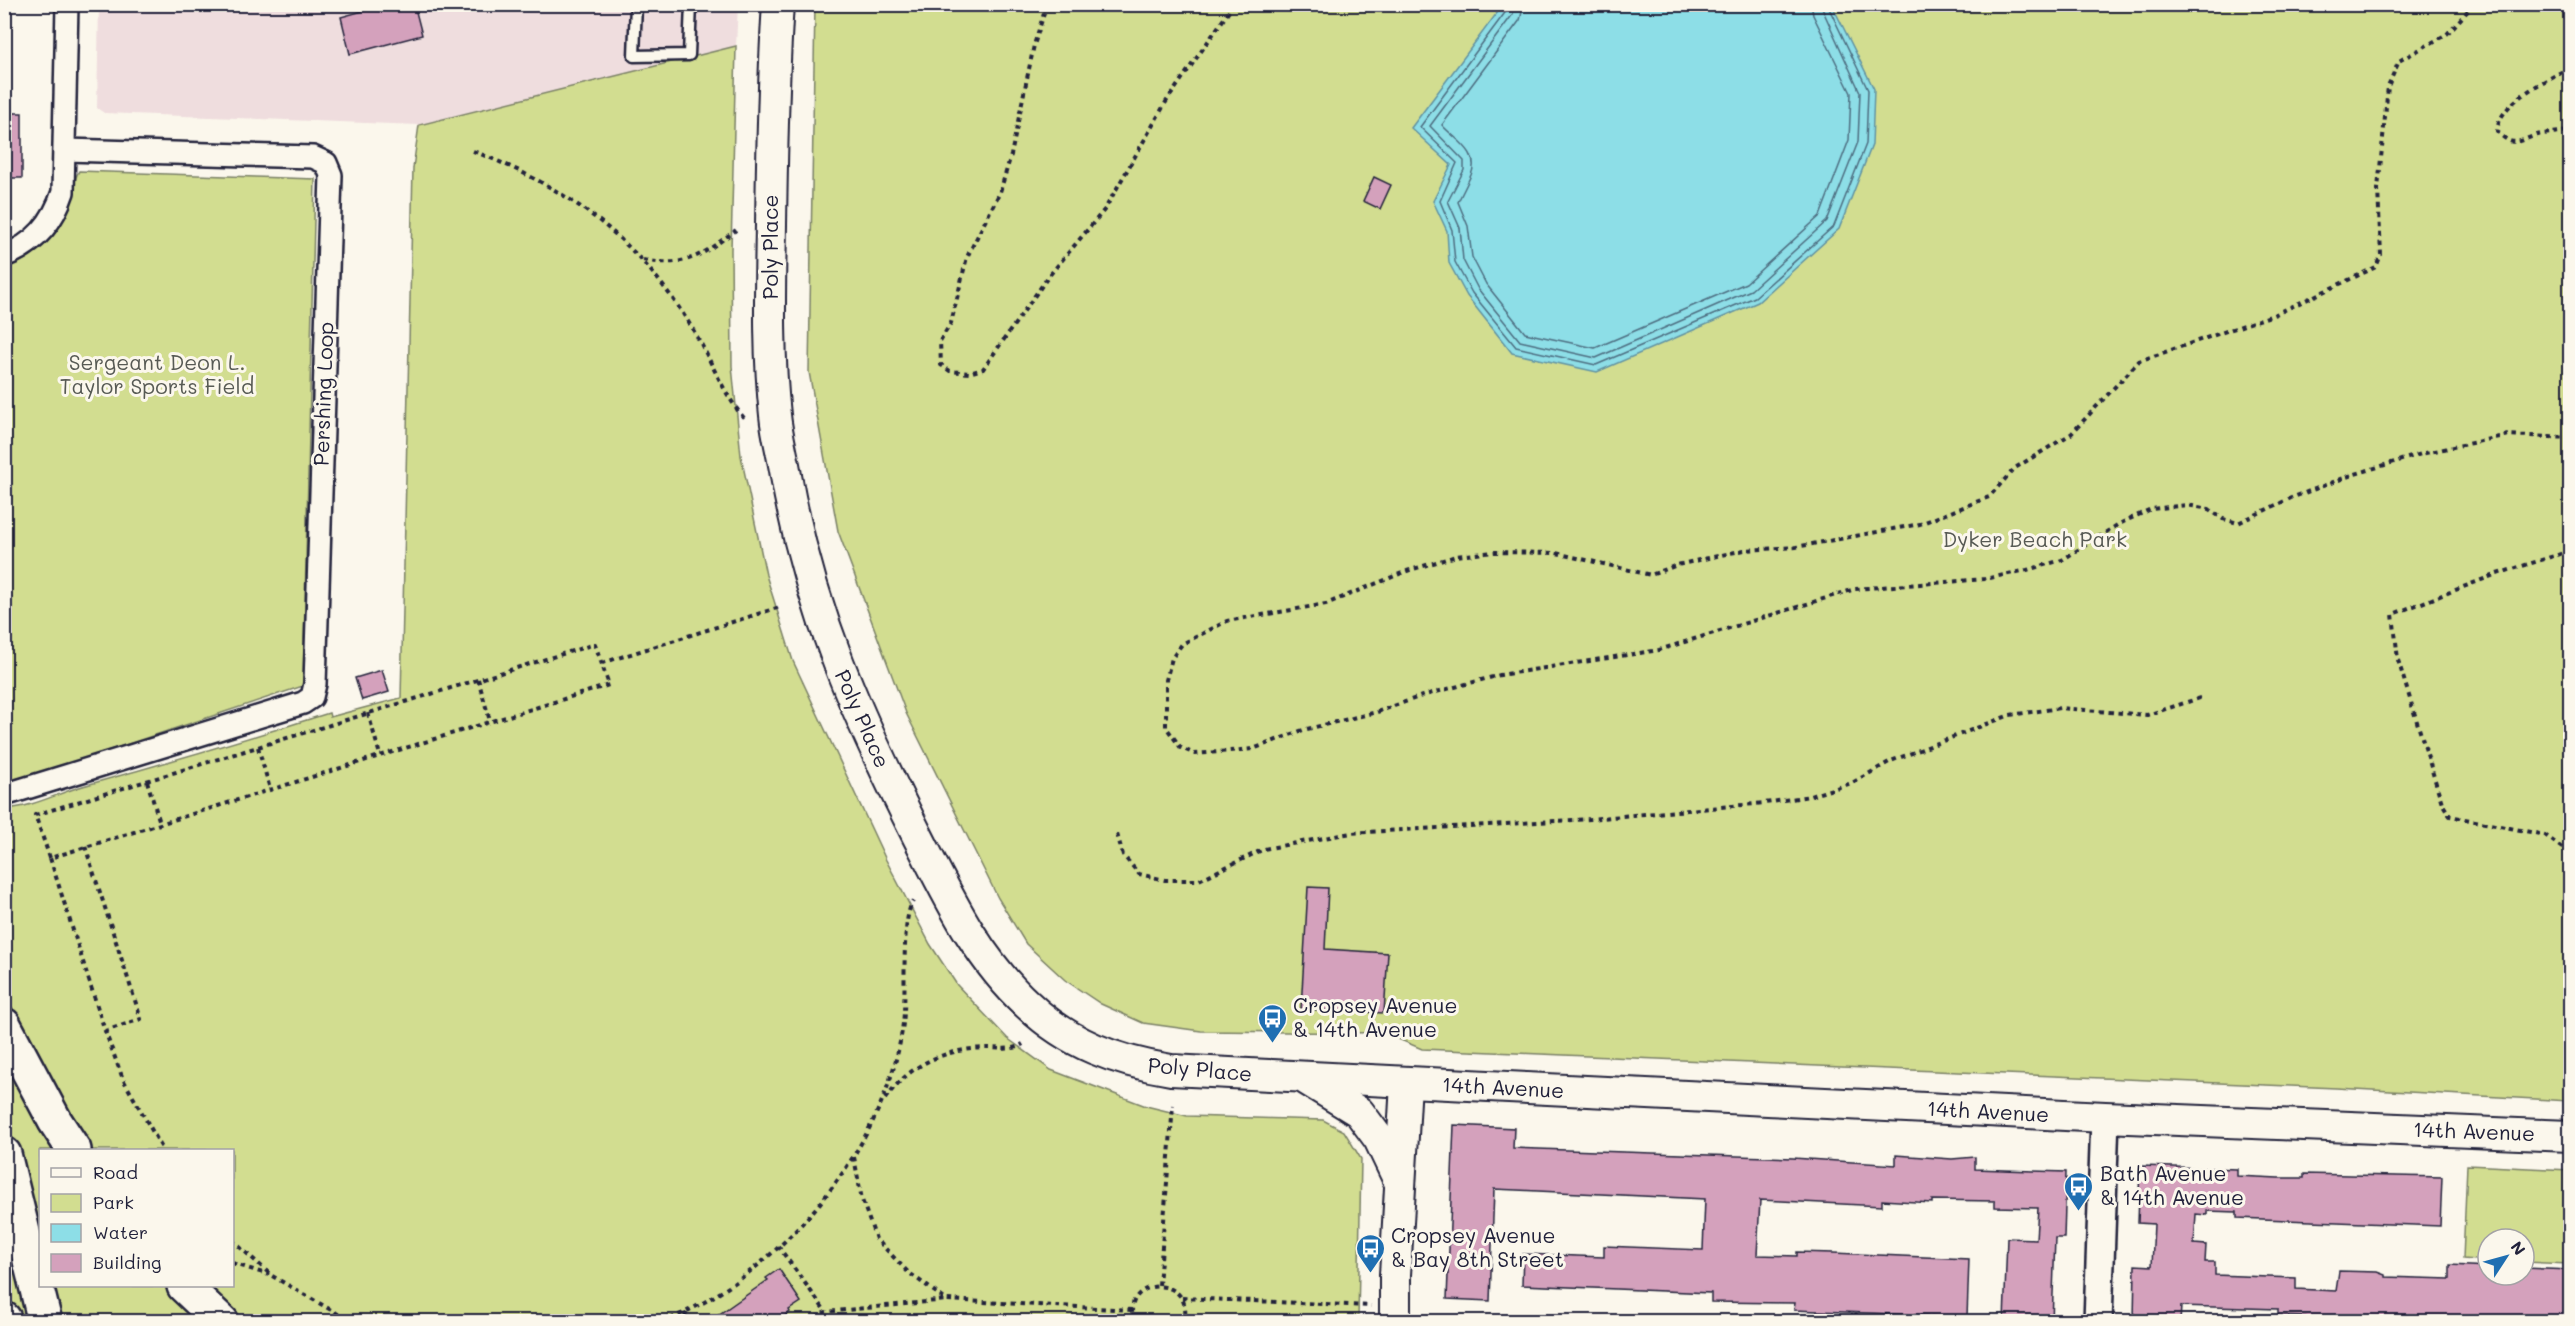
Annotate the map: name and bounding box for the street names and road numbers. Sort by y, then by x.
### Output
street label: Poly Place [756,195,783,299]
street label: Pershing Loop [306,321,339,467]
street label: Poly Place [830,665,897,772]
street label: Poly Place [1147,1050,1253,1087]
street label: 14th Avenue [1441,1070,1565,1103]
street label: 14th Avenue [1926,1094,2050,1127]
street label: 14th Avenue [2413,1115,2536,1146]

